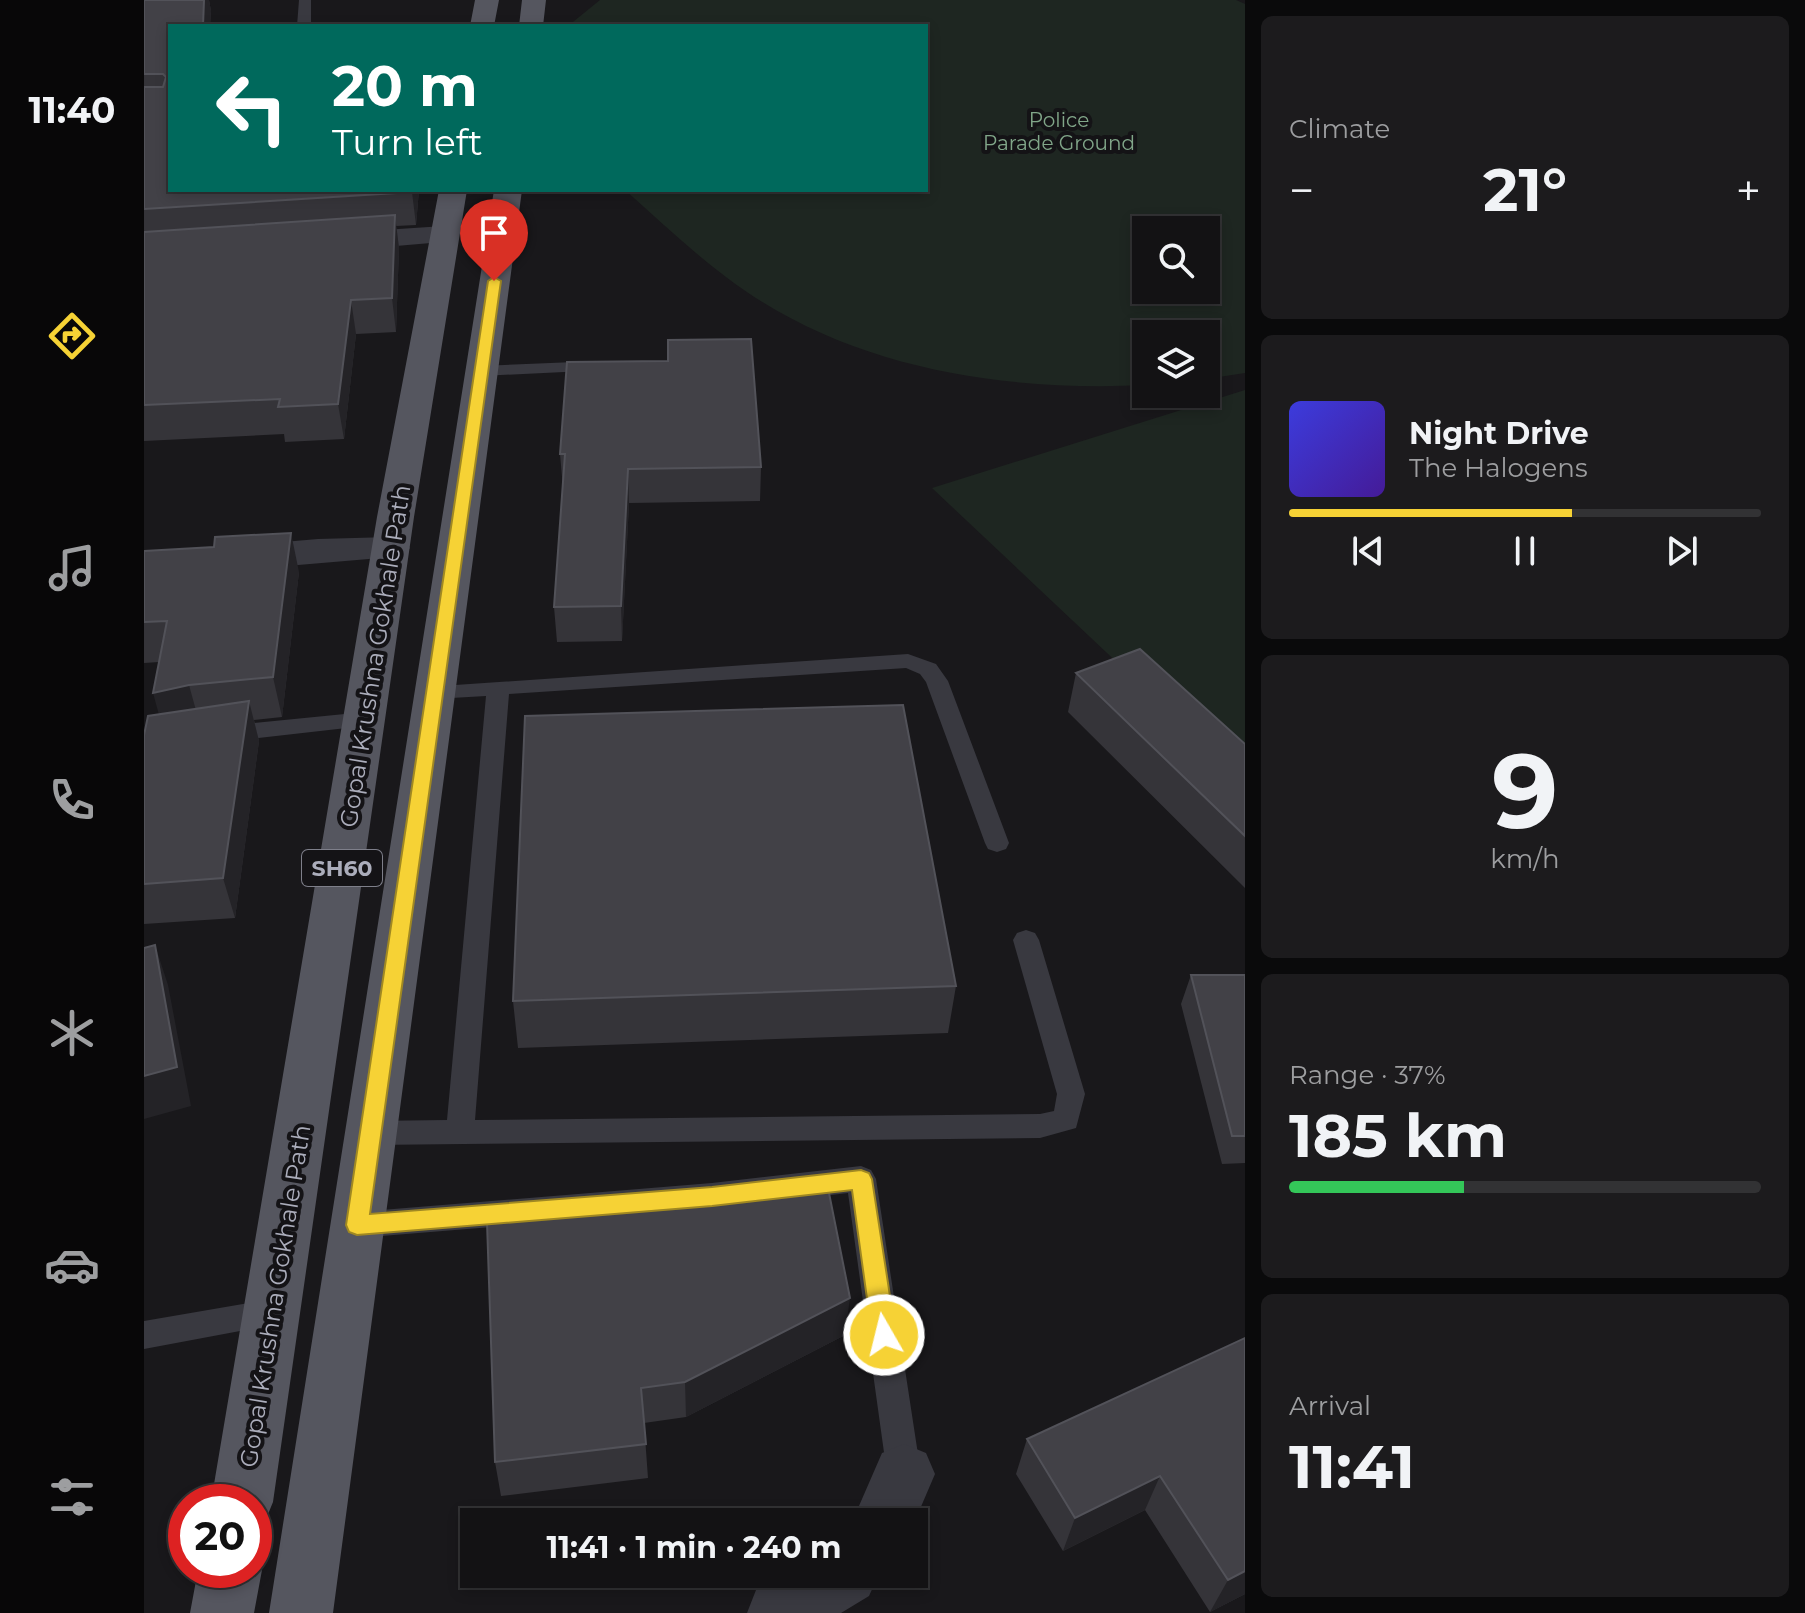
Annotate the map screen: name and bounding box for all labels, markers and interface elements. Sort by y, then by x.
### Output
text: 20 m [332,52,478,120]
icon: left [200,56,304,160]
text: 11:40 [29,88,115,132]
park label: Police Parade Ground [983,108,1135,155]
text: Climate [1289,113,1390,145]
text: Turn left [332,120,483,164]
text: 21° [1483,153,1567,226]
text: − [1289,163,1314,217]
text: + [1736,163,1761,217]
pin [460,199,528,281]
icon: arrive [472,211,516,255]
map controls [1132,216,1220,408]
button: search [1132,216,1220,304]
icon: directions [44,308,100,364]
button: layers [1132,320,1220,408]
text: Night Drive [1409,415,1589,452]
text: The Halogens [1409,452,1588,484]
street label: Gopal Krushna Gokhale Path [334,483,416,829]
icon: previous [1346,529,1390,573]
icon: pause [1503,529,1547,573]
icon: next [1660,529,1704,573]
icon: music [44,540,100,596]
text: 9 [1492,727,1558,854]
icon: phone [44,772,100,828]
text: km/h [1490,843,1560,875]
road number: SH60 [302,850,382,886]
icon: climate [44,1005,100,1061]
text: Range · 37% [1289,1059,1445,1091]
text: 185 km [1289,1099,1507,1172]
street label: Gopal Krushna Gokhale Path [234,1123,316,1469]
icon: car [44,1237,100,1293]
position arrow [842,1293,926,1377]
text: Arrival [1289,1390,1371,1422]
text: 11:41 [1289,1430,1415,1503]
icon: filters [44,1469,100,1525]
speed limit sign: 20 [168,1484,272,1588]
text: 11:41 · 1 min · 240 m [546,1529,842,1566]

